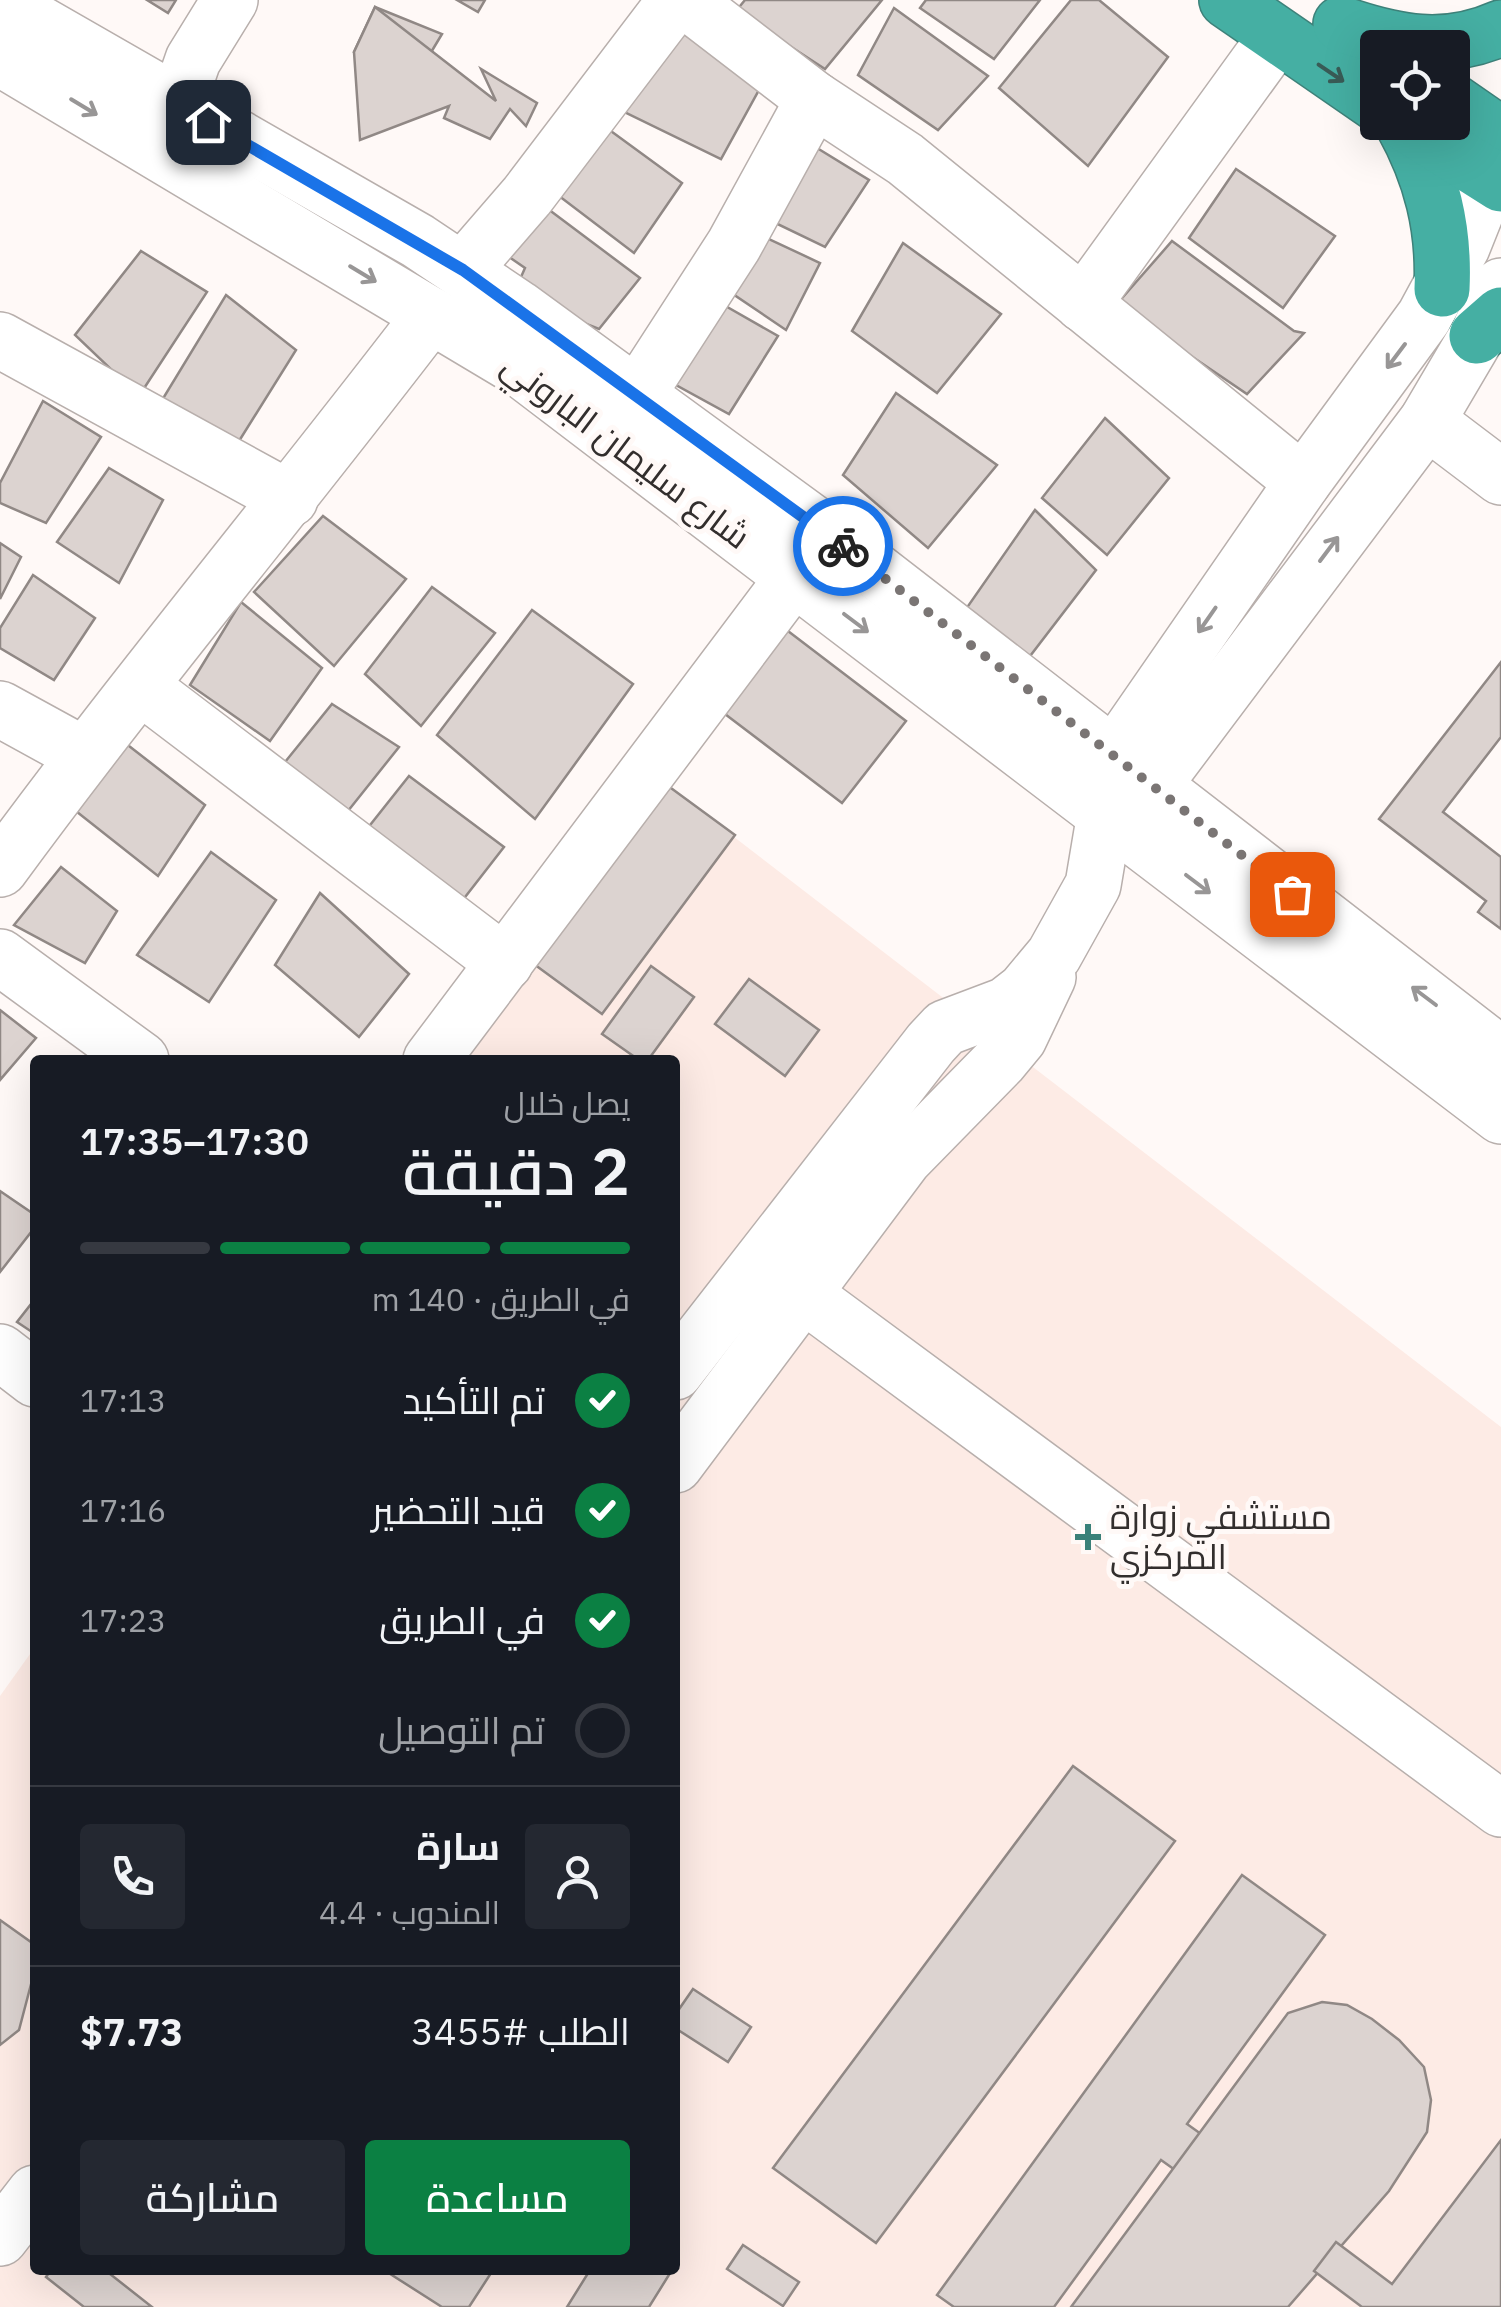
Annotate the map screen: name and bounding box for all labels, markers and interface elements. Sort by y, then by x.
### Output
map controls [1360,30,1470,140]
button: locate [1360,30,1470,140]
one-way arrow [1316,62,1344,83]
pin [166,80,251,165]
icon: home [181,95,236,150]
one-way arrow [69,97,98,117]
one-way arrow [348,264,377,284]
street label: شارع سليمان الباروني [490,342,760,563]
one-way arrow [1386,342,1407,369]
courier [793,496,893,596]
icon: bike [816,519,871,574]
one-way arrow [1319,536,1340,563]
one-way arrow [1197,606,1218,634]
one-way arrow [842,613,869,634]
pin [1250,852,1335,937]
icon: bag [1265,867,1320,922]
one-way arrow [1184,874,1211,895]
one-way arrow [1411,985,1437,1007]
text: يصل خلال [504,1082,630,1124]
text: 17:30–17:35 [80,1116,309,1165]
text: 2 دقيقة [403,1128,630,1213]
text: في الطريق · 140 m [372,1278,630,1320]
icon: check [575,1373,630,1428]
text: تم التأكيد [403,1375,545,1424]
text: 17:13 [80,1379,166,1421]
icon: check [575,1483,630,1538]
text: قيد التحضير [372,1485,545,1534]
text: 17:16 [80,1489,166,1531]
place label: مستشفي زوارة المركزي [1110,1493,1332,1584]
marker: مستشفي زوارة المركزي [1075,1524,1101,1550]
icon: check [575,1593,630,1648]
text: في الطريق [379,1595,545,1644]
text: 17:23 [80,1599,166,1641]
text: تم التوصيل [378,1705,545,1754]
text: سارة [417,1821,500,1870]
button: phone [80,1824,185,1929]
button: person [525,1824,630,1929]
text: المندوب · 4.4 [319,1891,500,1933]
text: الطلب #3455 [411,2006,630,2055]
text: $7.73 [80,2007,183,2056]
button: مشاركة [80,2140,345,2255]
button: مساعدة [365,2140,630,2255]

